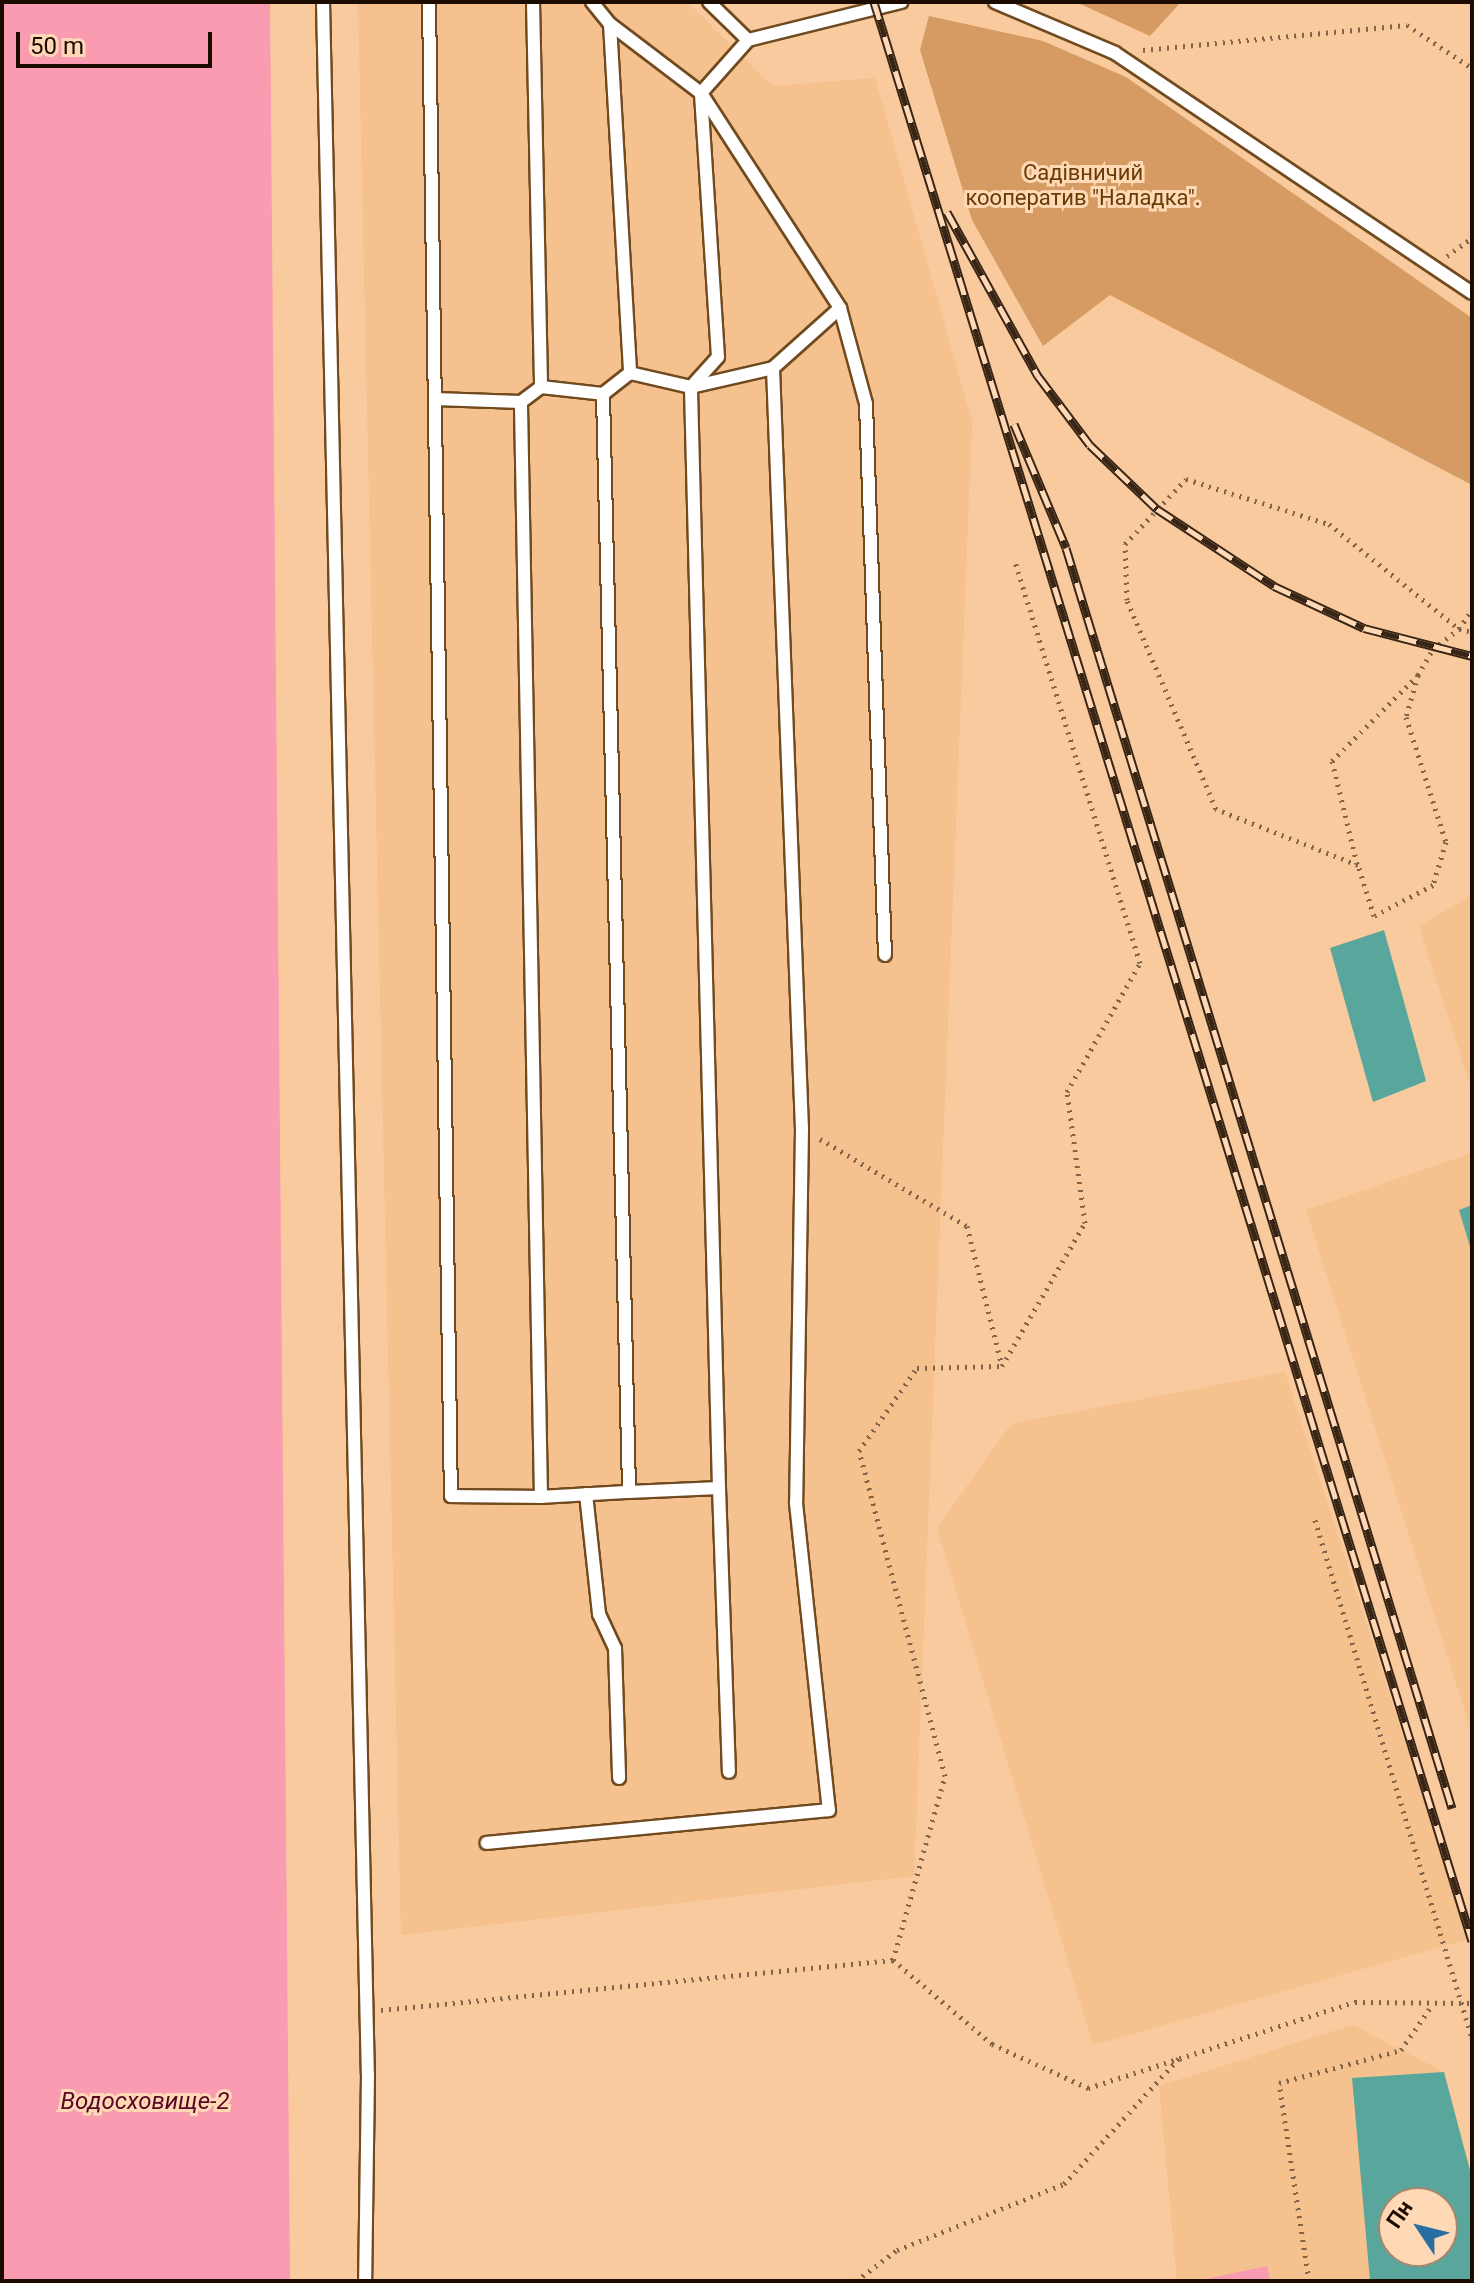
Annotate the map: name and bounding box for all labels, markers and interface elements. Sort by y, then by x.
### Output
scale bar [20,16,216,66]
text: 50 m [30,32,84,60]
park label: Садівничий кооператив "Наладка". [965,159,1201,210]
water label: Водосховище-2 [60,2088,230,2116]
north arrow [1378,2187,1458,2267]
text: Пн [1381,2195,1418,2233]

